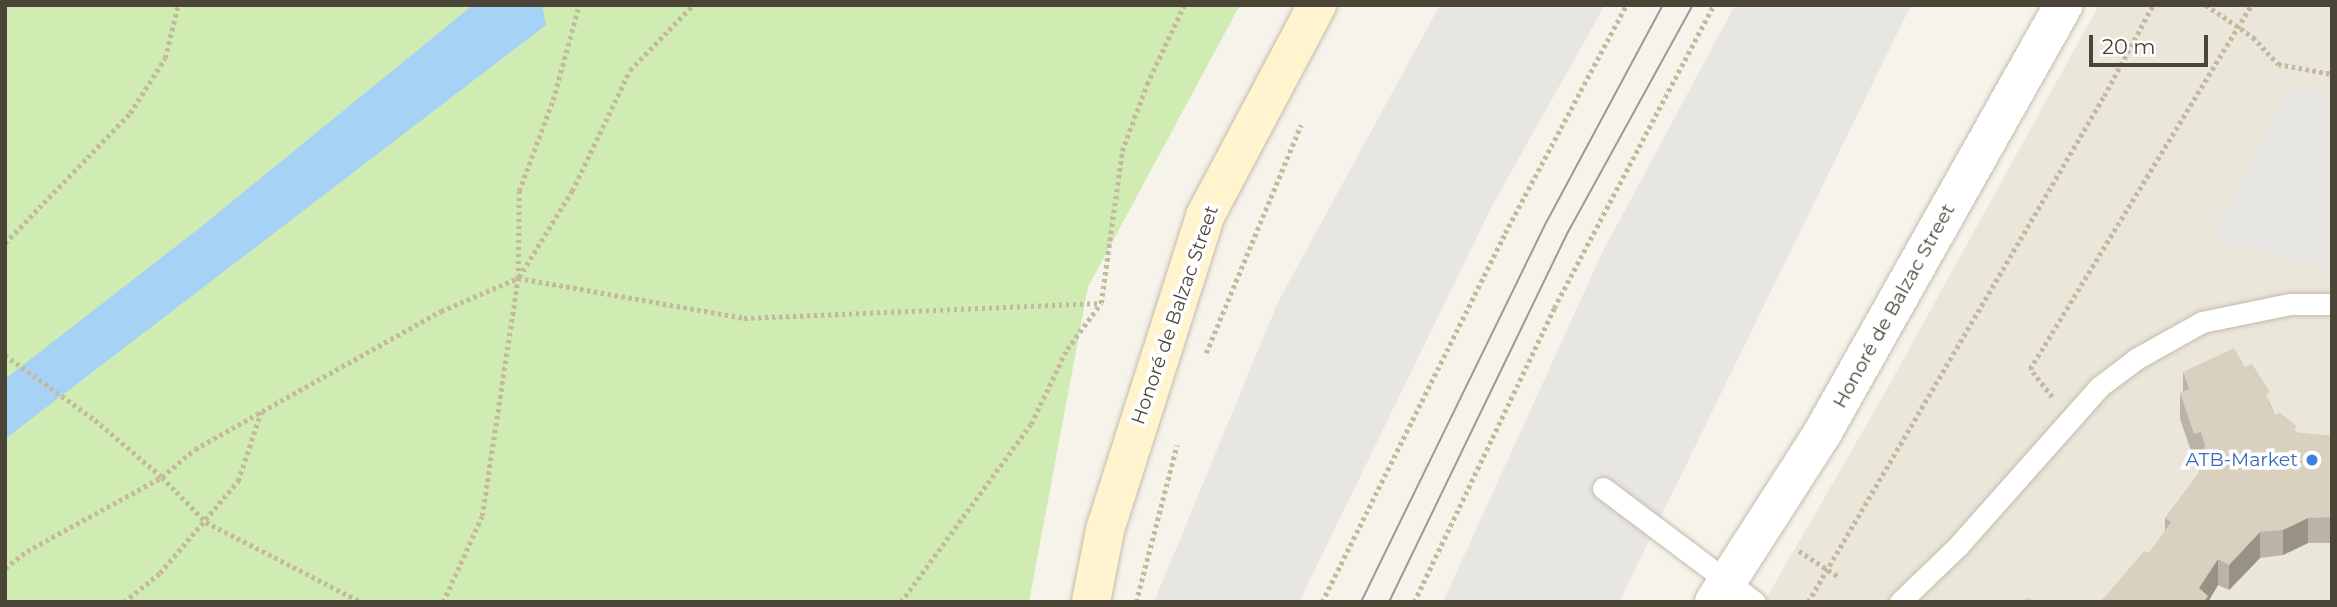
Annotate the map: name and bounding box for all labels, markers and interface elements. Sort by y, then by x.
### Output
scale bar [2092,21,2211,65]
text: 20 m [2102,34,2156,59]
street label: Honoré de Balzac Street [1828,200,1960,412]
street label: Honoré de Balzac Street [1127,203,1223,427]
place label: ATB-Market [2186,449,2298,471]
marker: ATB-Market [2304,452,2320,468]

